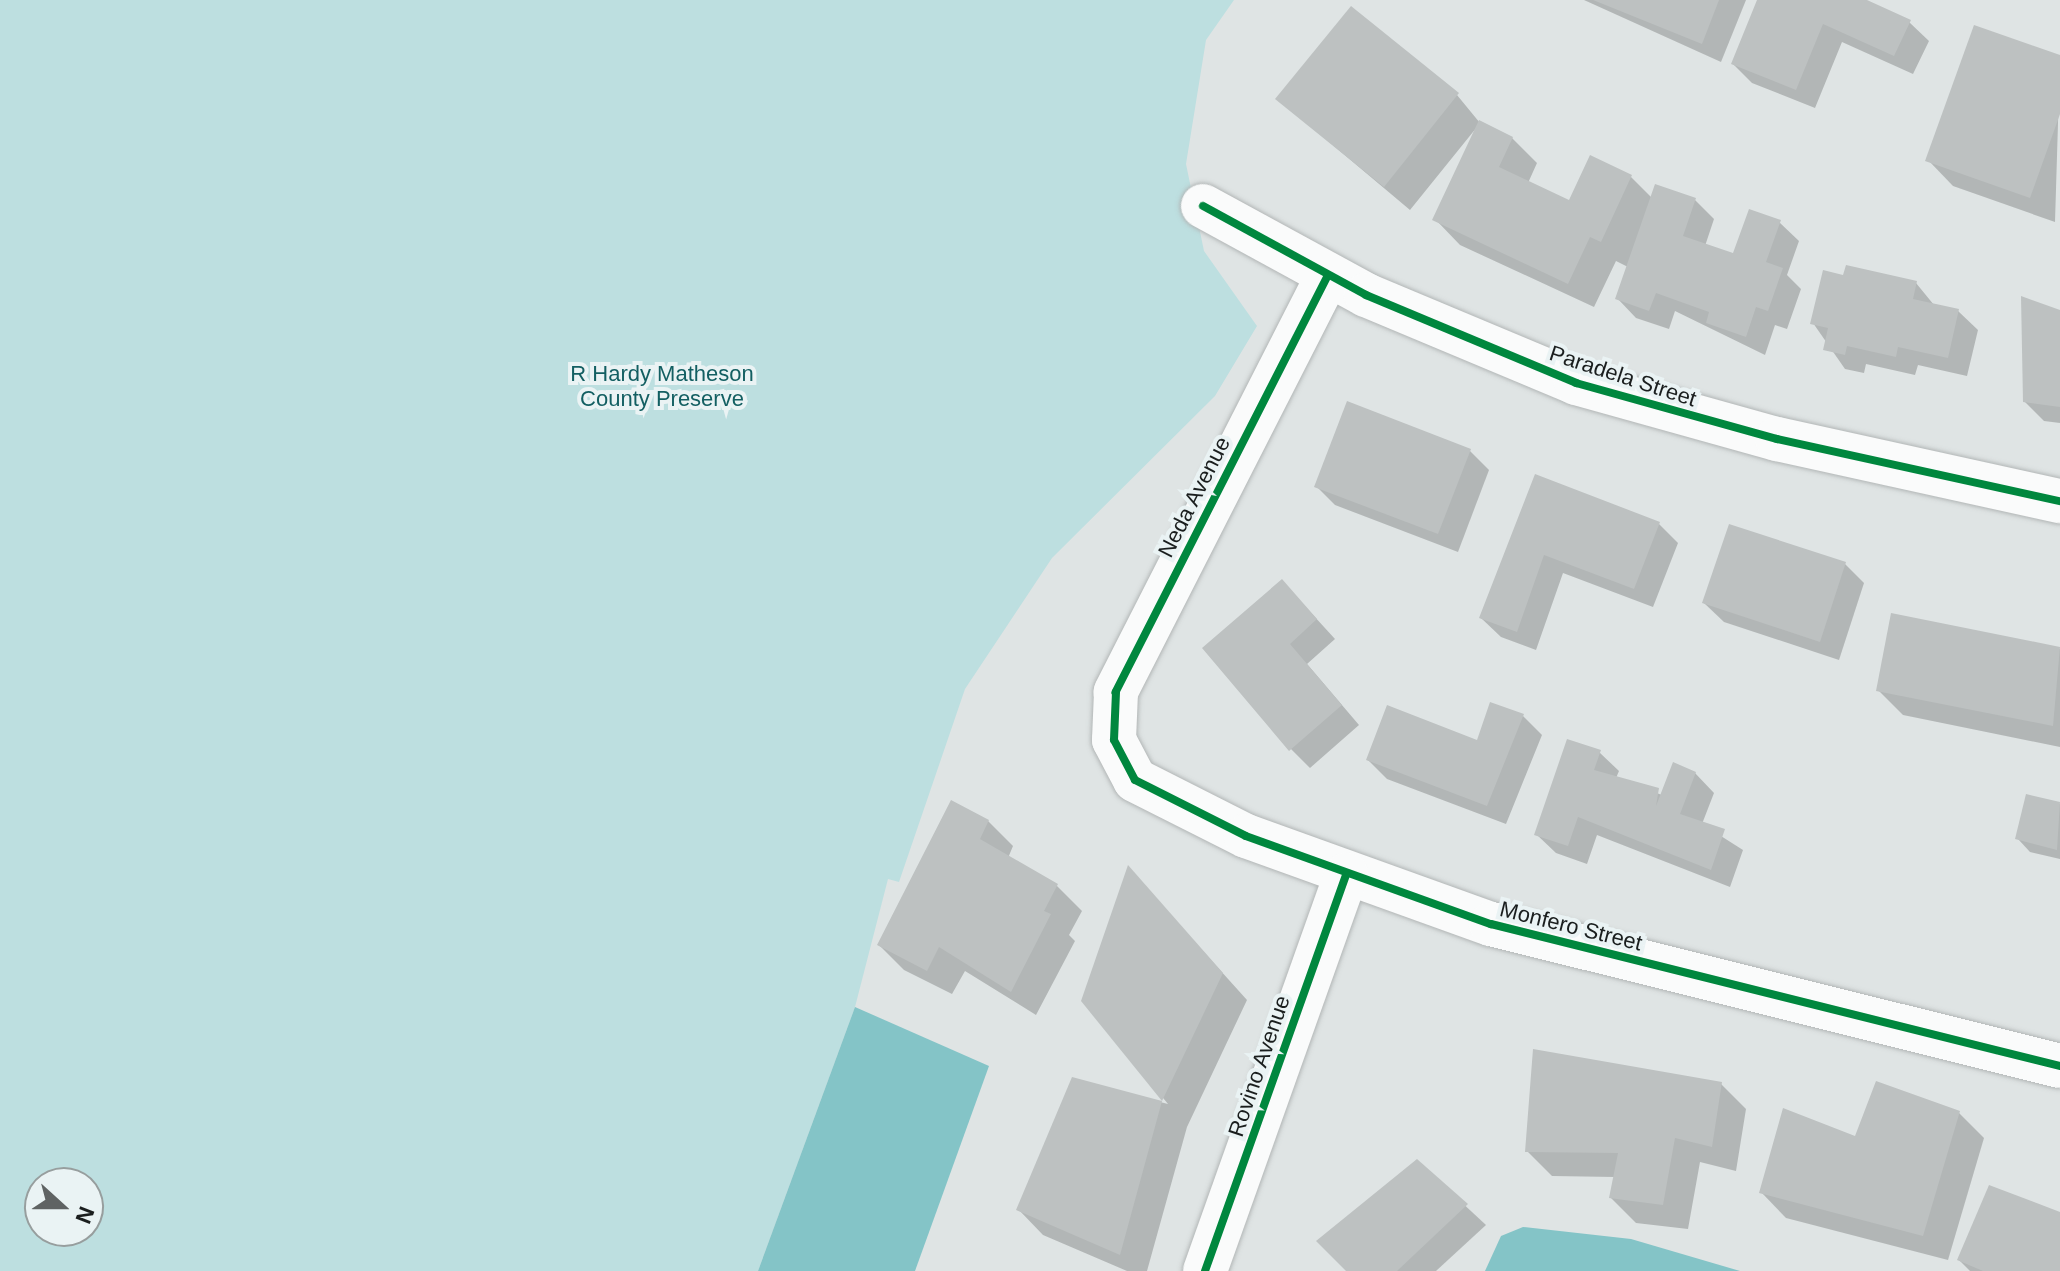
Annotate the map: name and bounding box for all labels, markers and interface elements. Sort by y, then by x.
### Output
street label: Paradela Street [1546,340,1700,412]
park label: R Hardy Matheson County Preserve [570,360,754,412]
street label: Neda Avenue [1152,432,1236,562]
street label: Monfero Street [1497,896,1645,956]
street label: Rovino Avenue [1222,991,1296,1141]
north arrow [24,1167,104,1247]
text: N [70,1203,100,1227]

